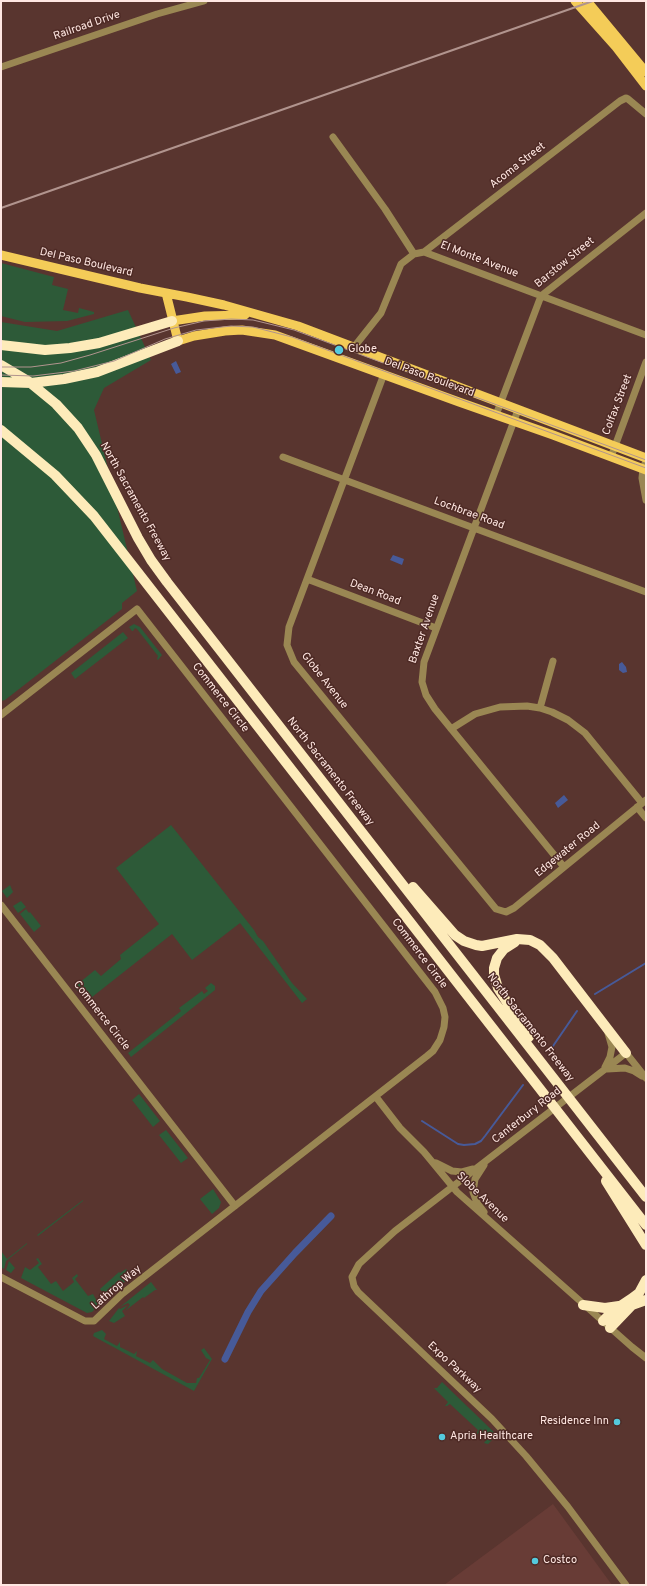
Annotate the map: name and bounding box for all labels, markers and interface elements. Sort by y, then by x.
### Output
street label: Railroad Drive [52,8,122,44]
street label: Acoma Street [488,140,548,192]
street label: Barstow Street [532,235,598,291]
street label: El Monte Avenue [438,239,520,281]
street label: Del Paso Boulevard [38,246,134,280]
place label: Globe [348,343,377,357]
marker: Globe [333,344,345,356]
street label: Del Paso Boulevard [382,356,476,400]
street label: Colfax Street [600,373,636,437]
street label: North Sacramento Freeway [97,440,173,564]
street label: Lochbrae Road [432,495,506,533]
street label: Dean Road [348,577,402,609]
street label: Baxter Avenue [407,593,443,665]
street label: Globe Avenue [298,650,350,712]
street label: Commerce Circle [189,661,251,735]
street label: North Sacramento Freeway [284,715,376,829]
street label: Edgewater Road [533,820,603,880]
street label: Commerce Circle [388,916,450,992]
street label: North Sacramento Freeway [484,971,576,1085]
street label: Commerce Circle [70,979,132,1053]
street label: Canterbury Road [490,1085,564,1147]
street label: Slobe Avenue [453,1170,511,1226]
street label: Lathrop Way [89,1263,145,1313]
street label: Expo Parkway [424,1340,484,1396]
place label: Residence Inn [540,1415,609,1429]
marker: Residence Inn [612,1417,622,1427]
place label: Apria Healthcare [450,1430,533,1444]
marker: Apria Healthcare [437,1432,447,1442]
place label: Costco [543,1554,577,1568]
marker: Costco [530,1556,540,1566]

